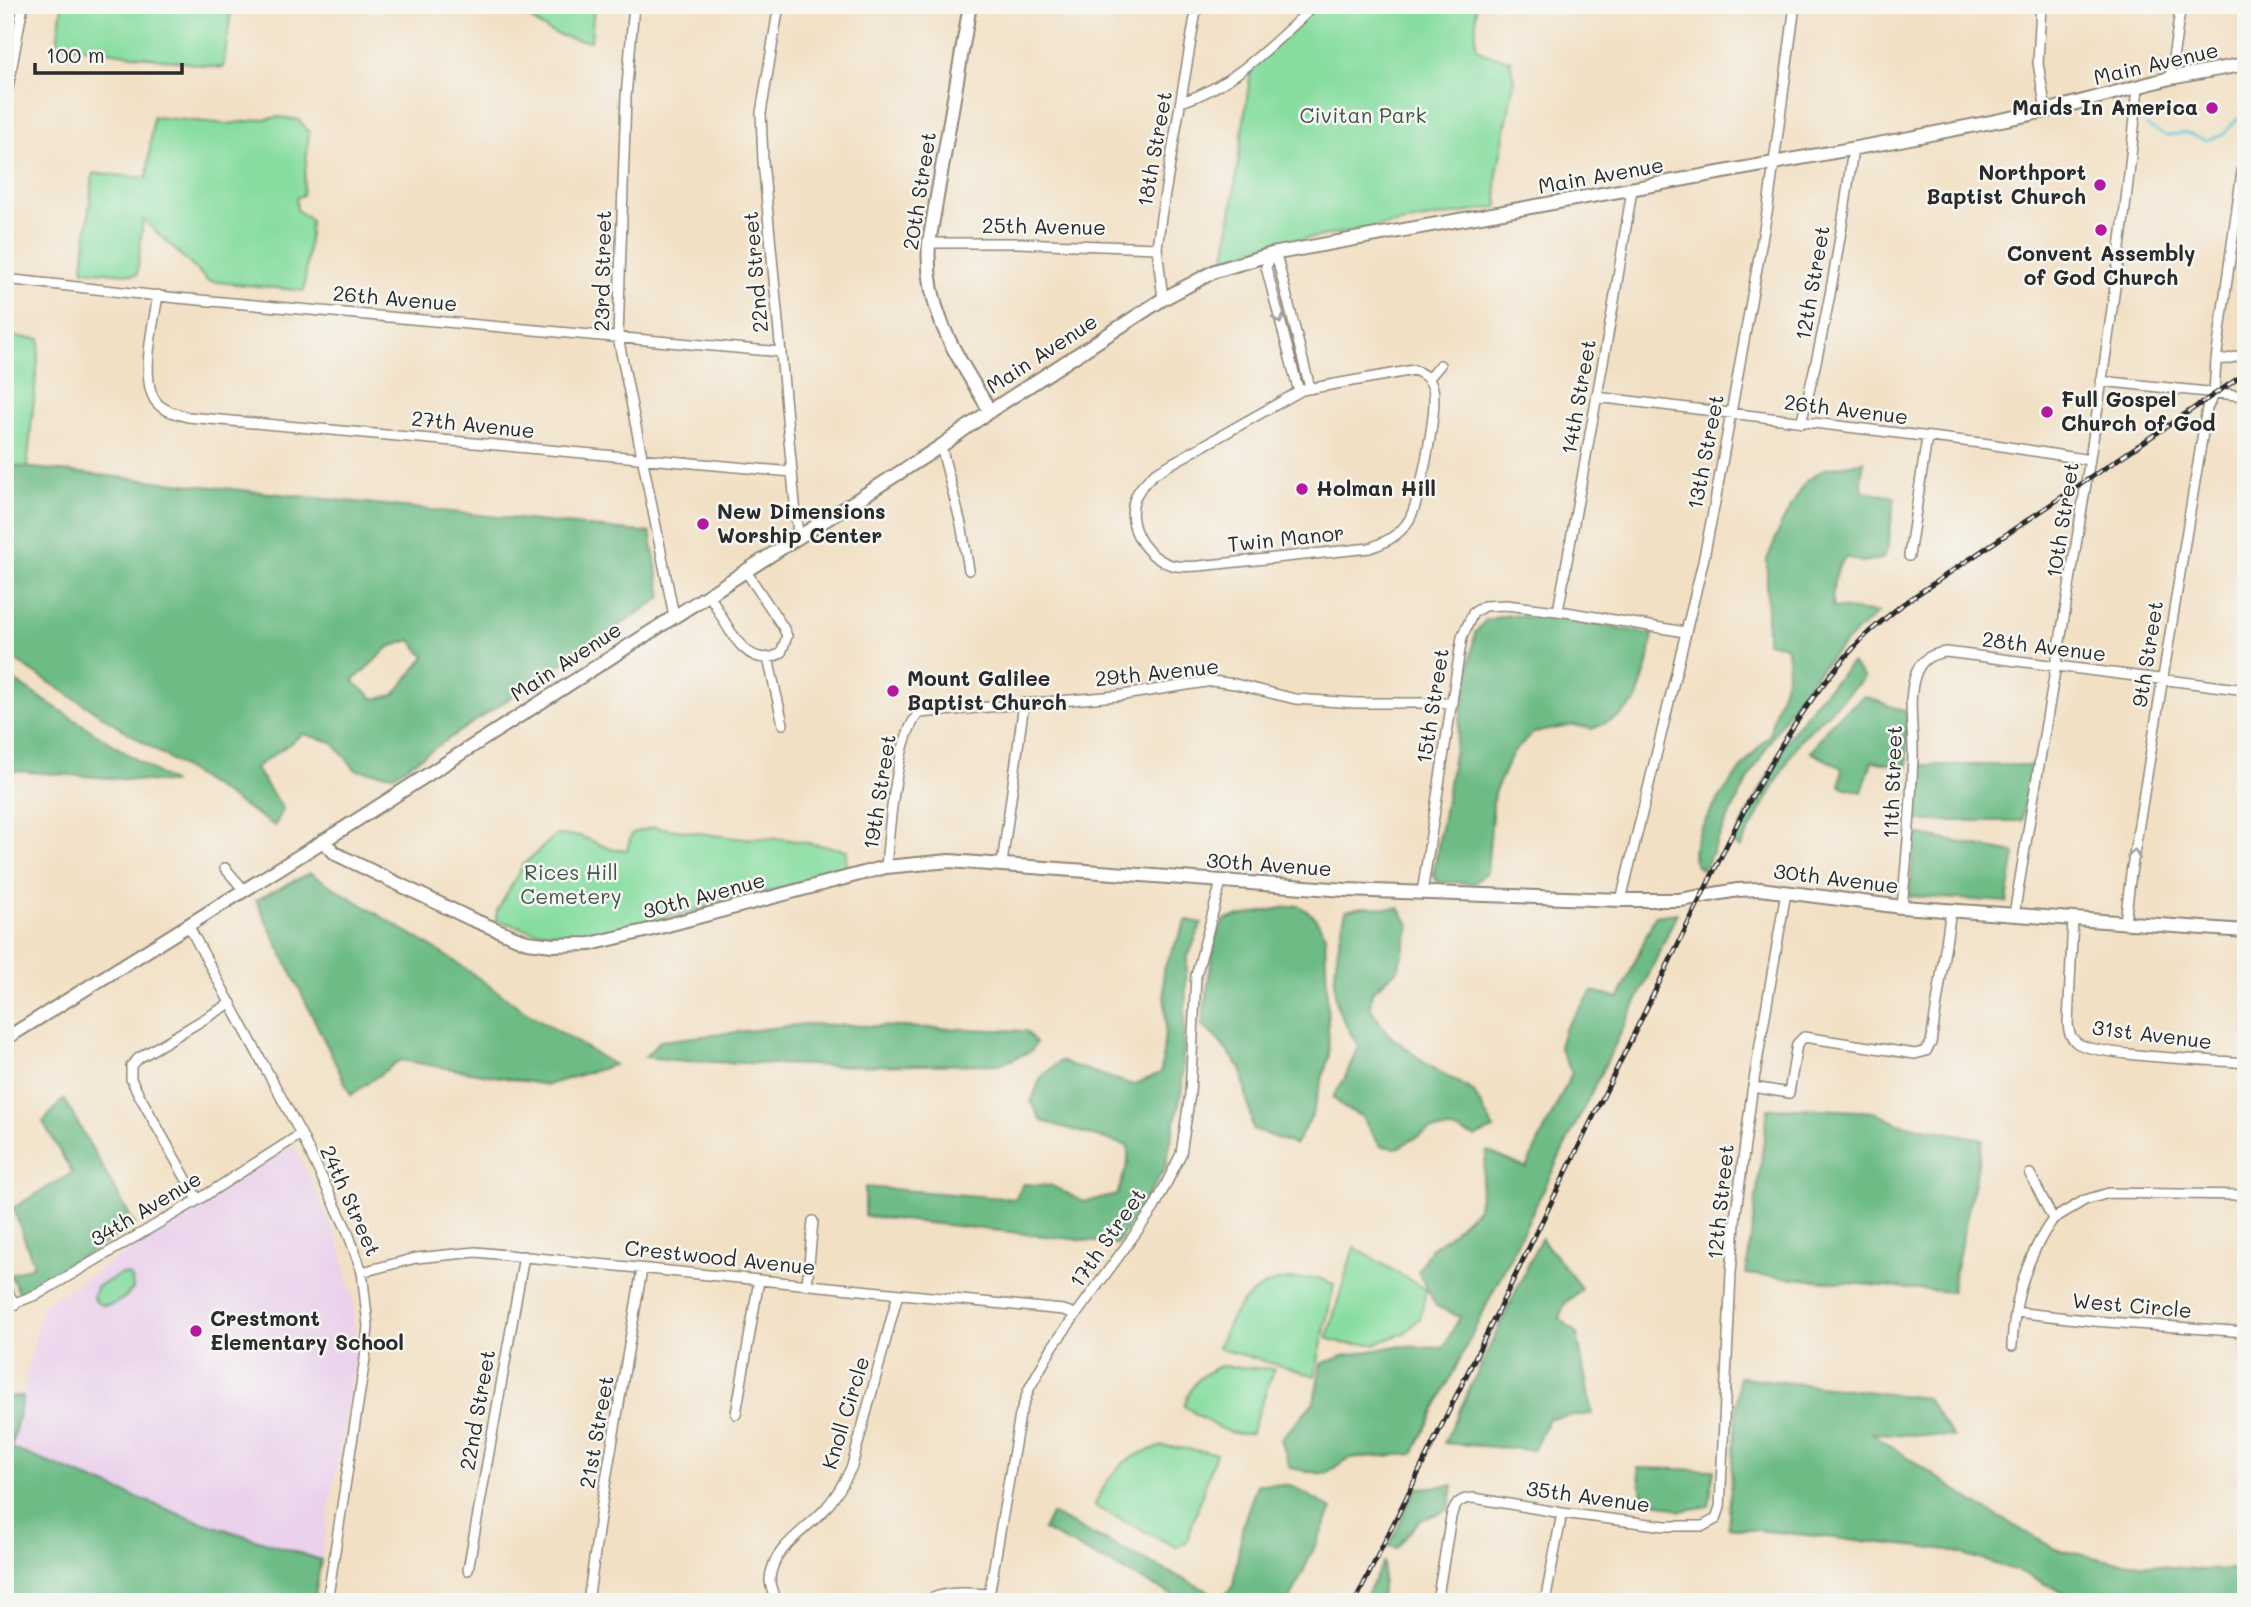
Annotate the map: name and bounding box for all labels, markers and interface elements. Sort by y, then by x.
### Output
scale bar [35,32,182,76]
street label: Main Avenue [2091,35,2221,90]
text: 100 m [46,41,105,68]
street label: 18th Street [1130,89,1177,209]
place label: Maids In America [2012,93,2198,120]
marker: Maids In America [2204,100,2220,116]
park label: Civitan Park [1299,101,1427,128]
street label: 20th Street [896,130,941,252]
street label: Main Avenue [1536,150,1666,199]
place label: Northport Baptist Church [1926,158,2086,209]
marker: Northport Baptist Church [2092,177,2108,193]
street label: 23rd Street [587,210,616,332]
street label: 22nd Street [736,210,773,334]
street label: 25th Avenue [982,211,1106,240]
marker: Convent Assembly of God Church [2093,222,2109,238]
street label: 12th Street [1788,223,1835,342]
place label: Convent Assembly of God Church [2007,239,2195,290]
street label: 26th Avenue [332,279,458,316]
street label: Main Avenue [980,307,1102,399]
one-way arrow [1271,313,1285,325]
street label: 14th Street [1554,337,1601,456]
place label: Full Gospel Church of God [2061,385,2216,436]
street label: 26th Avenue [1783,388,1910,430]
street label: 13th Street [1680,392,1729,511]
street label: 27th Avenue [410,404,536,443]
marker: Full Gospel Church of God [2039,404,2055,420]
street label: 10th Street [2039,460,2084,580]
place label: Holman Hill [1316,474,1436,501]
marker: Holman Hill [1294,481,1310,497]
place label: New Dimensions Worship Center [717,497,886,548]
marker: New Dimensions Worship Center [695,516,711,532]
street label: Twin Manor [1226,518,1346,557]
street label: 9th Street [2125,599,2168,709]
street label: Main Avenue [504,615,626,707]
street label: 28th Avenue [1981,625,2108,667]
street label: 15th Street [1409,646,1454,765]
street label: 29th Avenue [1093,652,1220,691]
place label: Mount Galilee Baptist Church [907,664,1067,715]
marker: Mount Galilee Baptist Church [885,683,901,699]
street label: 11th Street [1876,725,1907,839]
street label: 19th Street [856,732,901,851]
street label: 30th Avenue [1205,846,1333,881]
one-way arrow [2126,848,2141,860]
street label: 30th Avenue [1772,856,1900,899]
park label: Rices Hill Cemetery [520,858,622,909]
street label: 30th Avenue [639,865,768,924]
street label: 31st Avenue [2091,1013,2214,1054]
street label: 24th Street [315,1141,388,1260]
street label: 12th Street [1700,1143,1739,1261]
street label: 34th Avenue [85,1164,206,1252]
street label: 17th Street [1063,1182,1151,1292]
street label: Crestwood Avenue [623,1233,817,1280]
street label: West Circle [2071,1286,2193,1323]
place label: Crestmont Elementary School [210,1304,404,1356]
marker: Crestmont Elementary School [188,1323,204,1339]
street label: 22nd Street [453,1347,500,1472]
street label: Knoll Circle [815,1353,875,1472]
street label: 21st Street [572,1373,619,1490]
street label: 35th Avenue [1524,1473,1652,1518]

